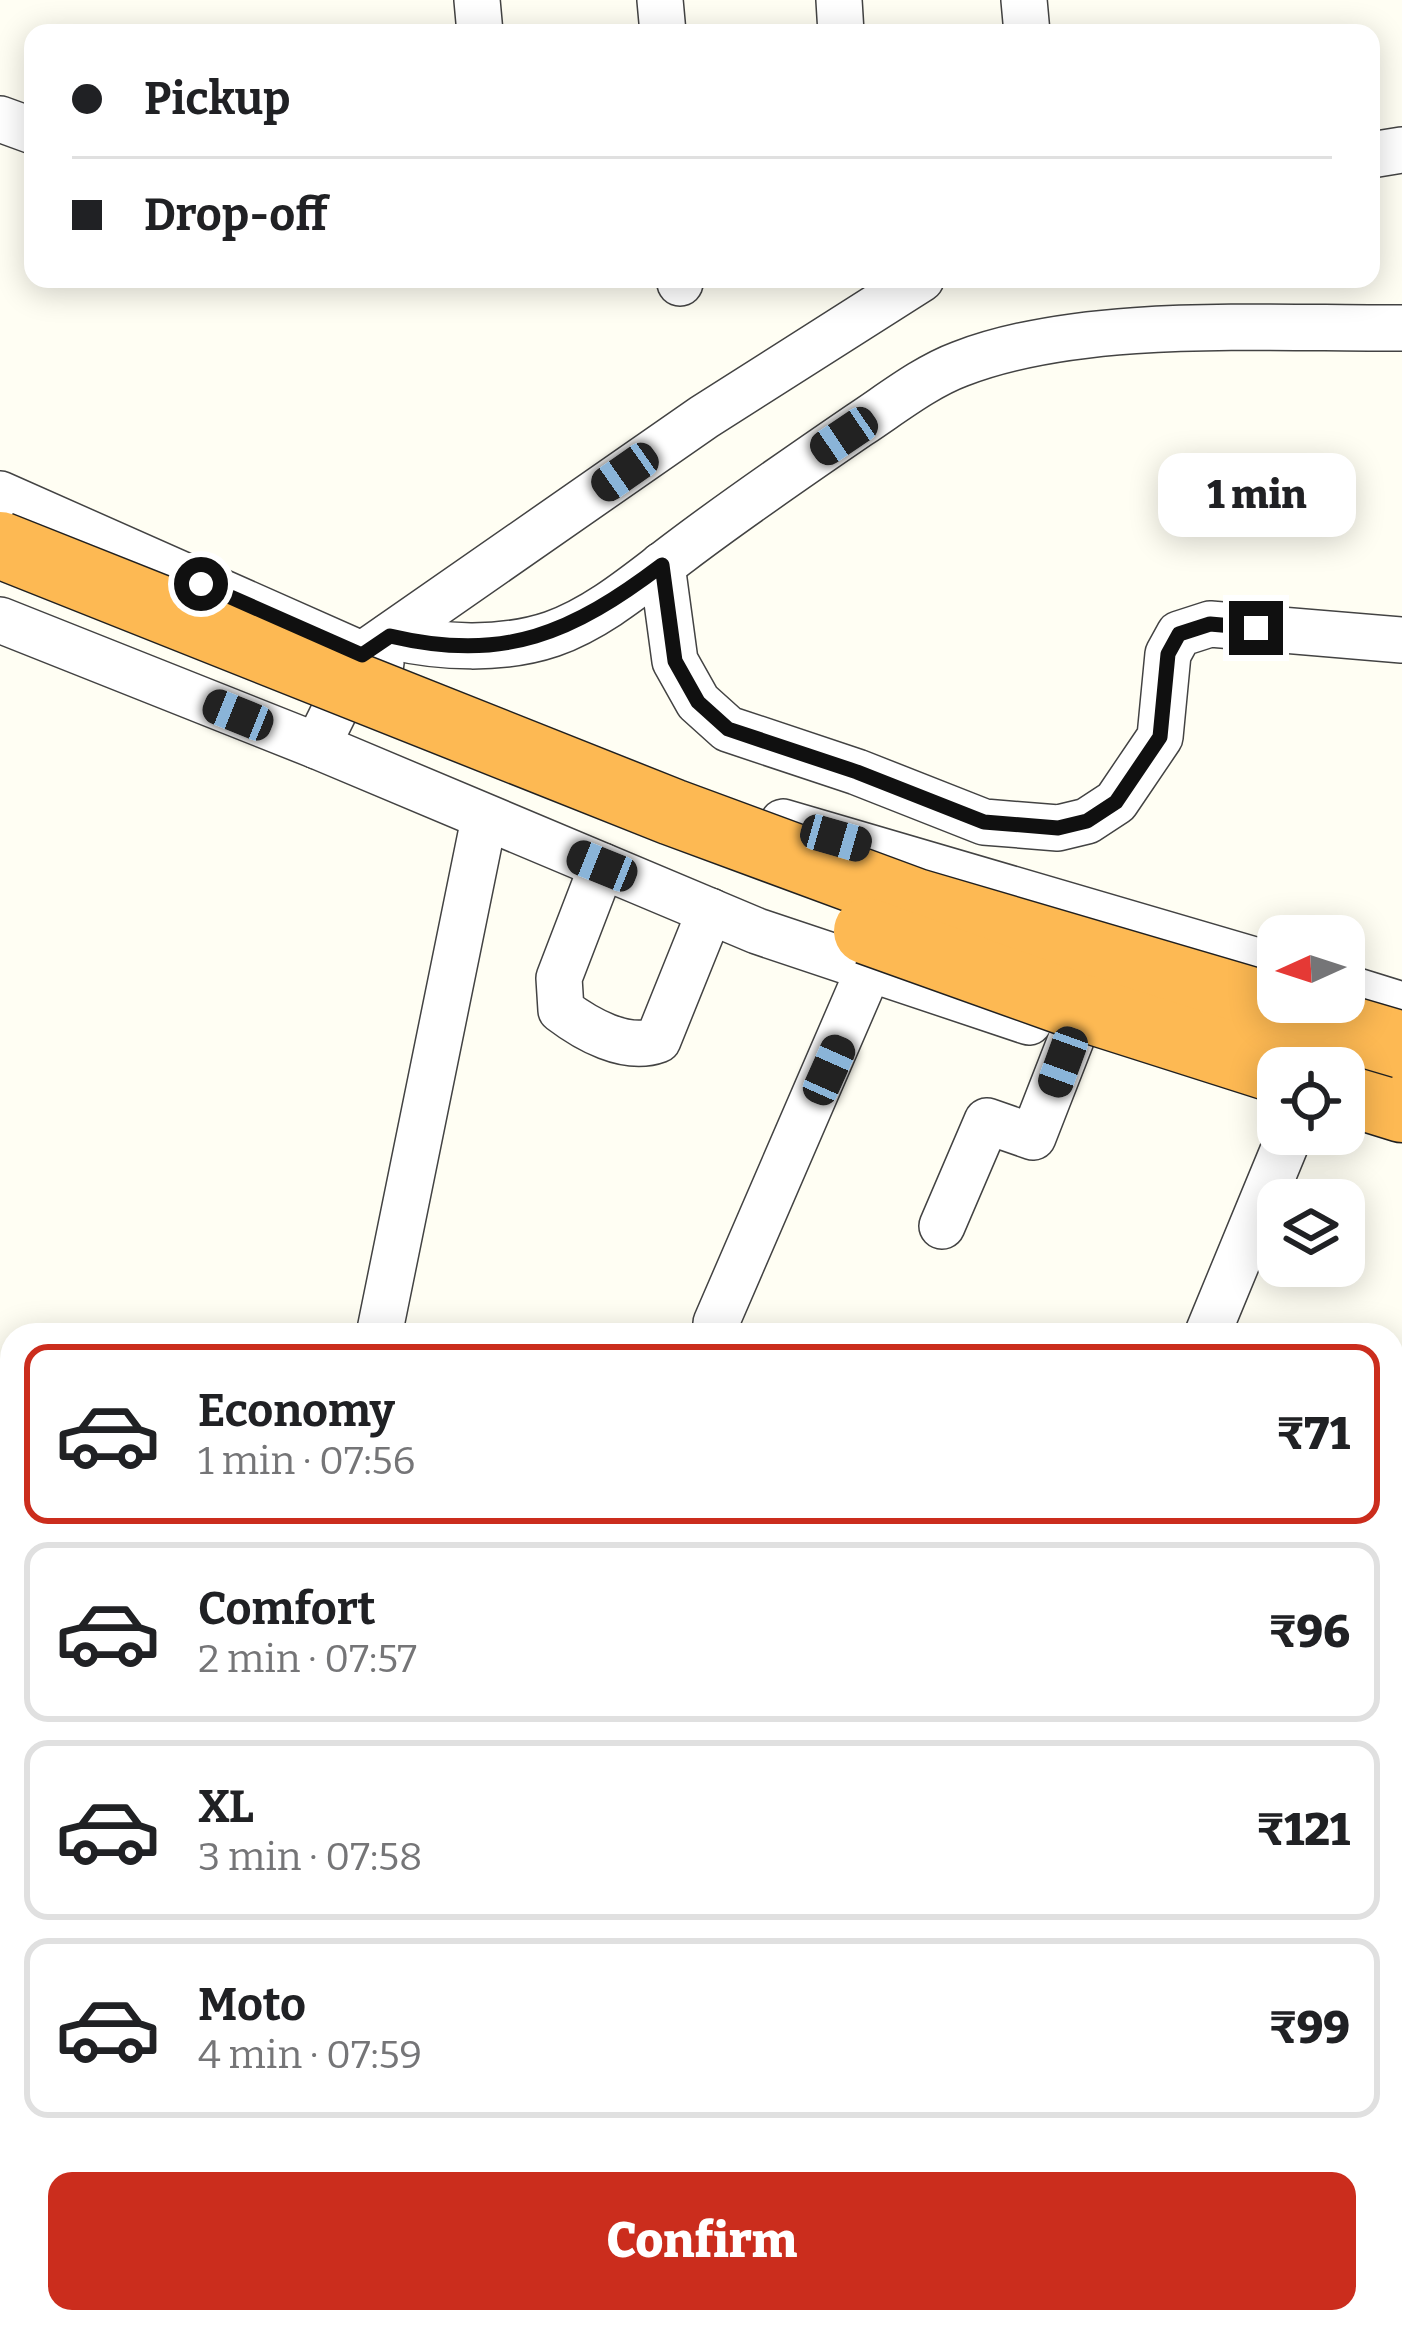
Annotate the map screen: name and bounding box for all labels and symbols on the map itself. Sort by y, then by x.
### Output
car [804,401,884,471]
car [585,437,665,507]
callout: 1 min [1157,454,1355,538]
route start [174,557,228,611]
route end [1229,601,1283,655]
car [198,685,278,745]
car [796,811,876,865]
car [562,836,642,896]
north arrow [1257,915,1365,1023]
car [1034,1022,1092,1102]
car [798,1030,860,1110]

